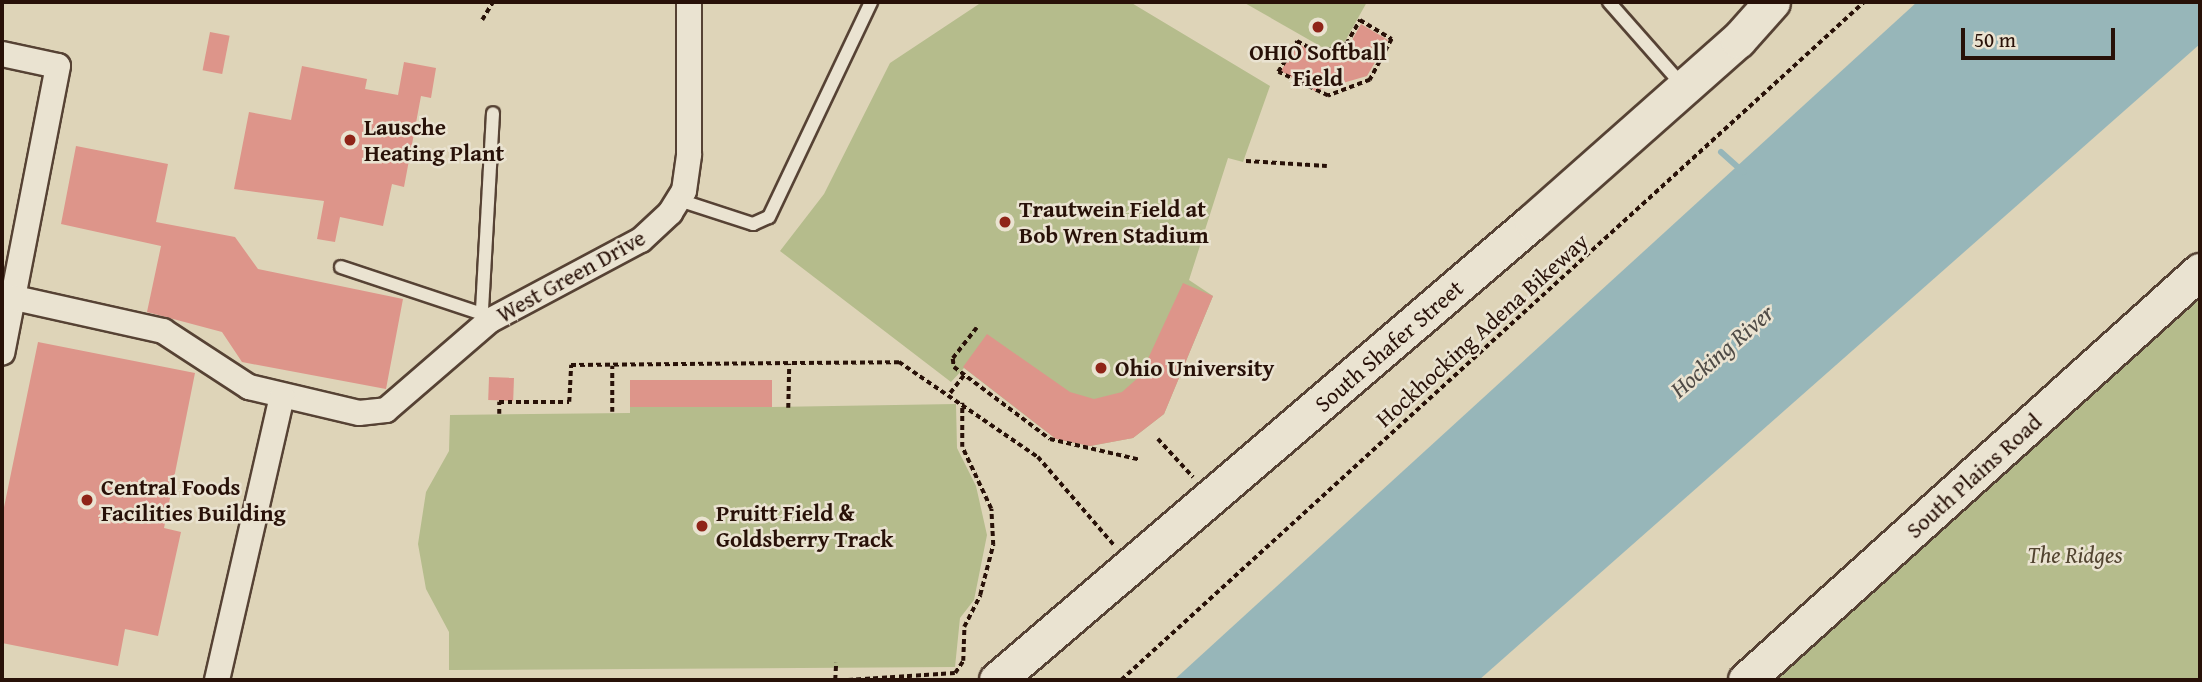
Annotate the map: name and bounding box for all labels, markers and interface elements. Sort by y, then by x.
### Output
scale bar [1964,14,2118,58]
marker: OHIO Softball Field [1310,19,1326,35]
text: 50 m [1974,24,2016,55]
place label: OHIO Softball Field [1249,38,1387,92]
place label: Lausche Heating Plant [364,113,504,167]
marker: Lausche Heating Plant [342,132,358,148]
place label: Trautwein Field at Bob Wren Stadium [1019,195,1209,249]
marker: Trautwein Field at Bob Wren Stadium [997,214,1013,230]
street label: West Green Drive [492,224,650,328]
street label: Hockhocking Adena Bikeway [1370,227,1594,433]
street label: South Shafer Street [1309,274,1469,418]
water label: Hocking River [1664,298,1780,404]
place label: Ohio University [1115,354,1274,382]
marker: Ohio University [1093,360,1109,376]
street label: South Plains Road [1901,408,2047,544]
place label: Central Foods Facilities Building [101,473,286,527]
marker: Central Foods Facilities Building [79,492,95,508]
place label: Pruitt Field & Goldsberry Track [716,499,893,553]
marker: Pruitt Field & Goldsberry Track [694,518,710,534]
park label: The Ridges [2028,541,2122,569]

